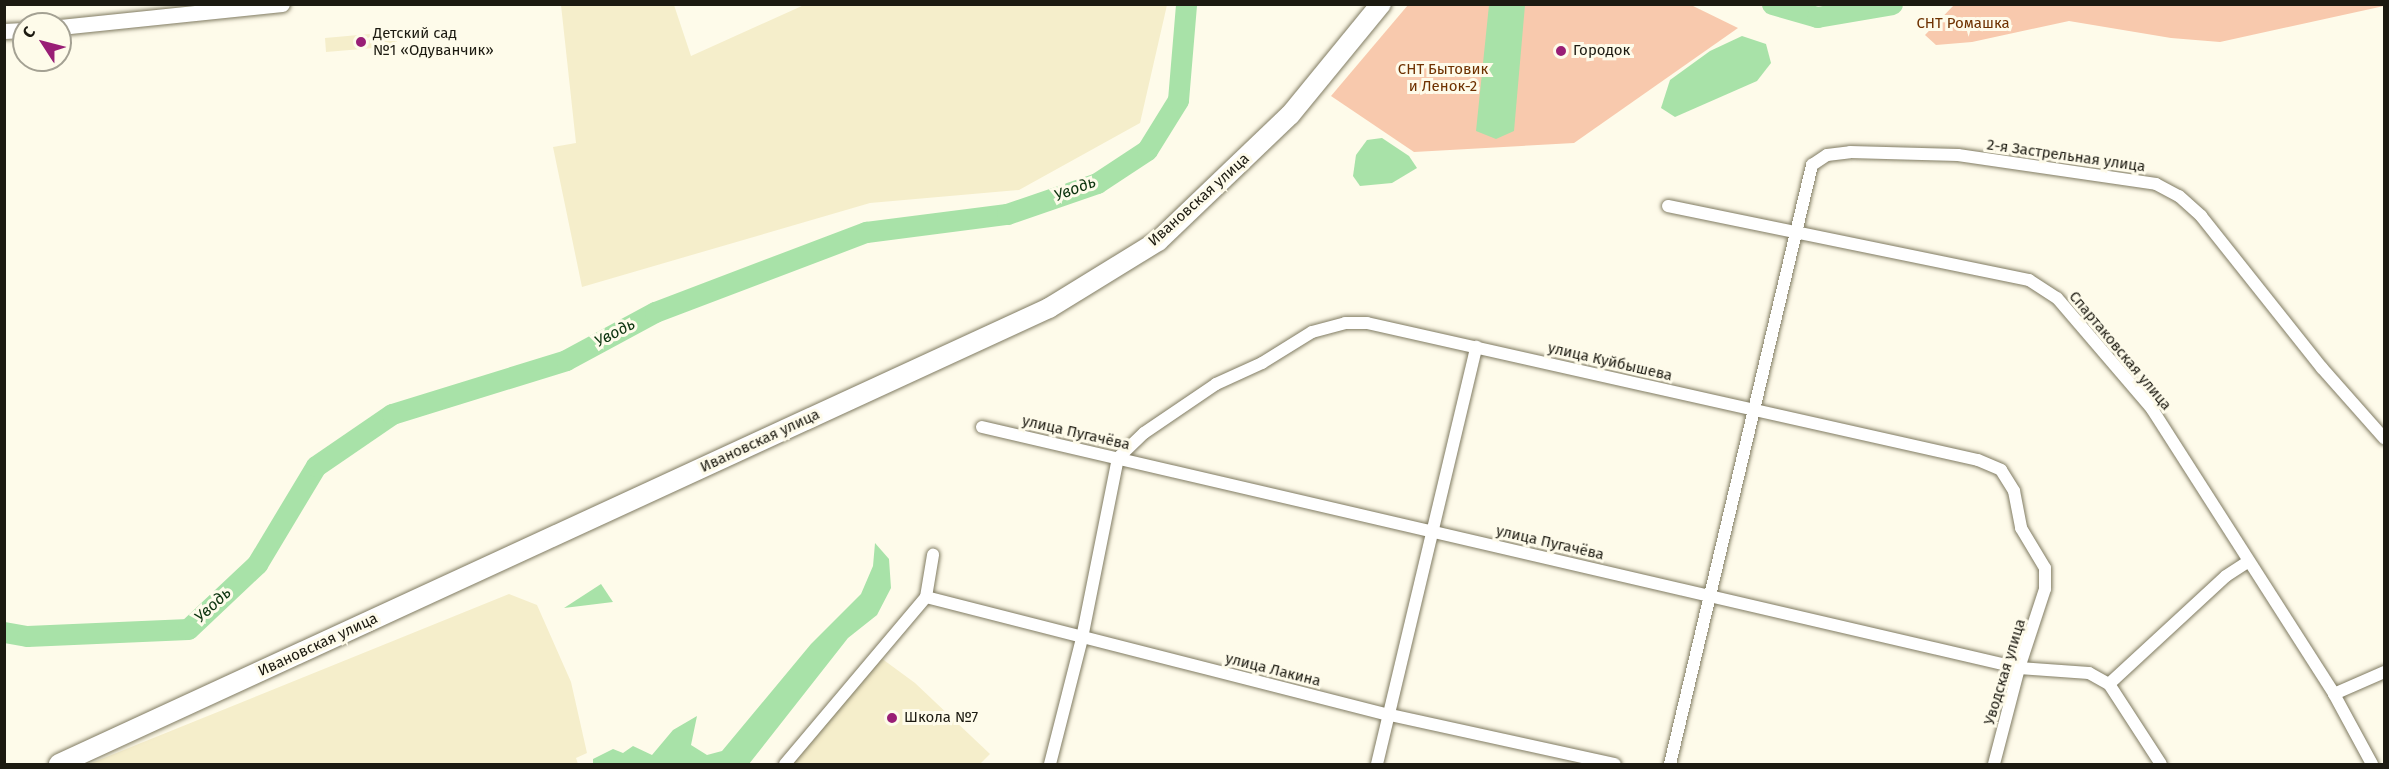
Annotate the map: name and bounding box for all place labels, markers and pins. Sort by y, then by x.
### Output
place label: Детский сад №1 «Одуванчик» [373,24,494,59]
marker: Детский сад №1 «Одуванчик» [354,35,368,49]
place label: Городок [1573,42,1630,60]
marker: Городок [1554,44,1568,58]
place label: Школа №7 [904,709,978,727]
marker: Школа №7 [885,711,899,725]

